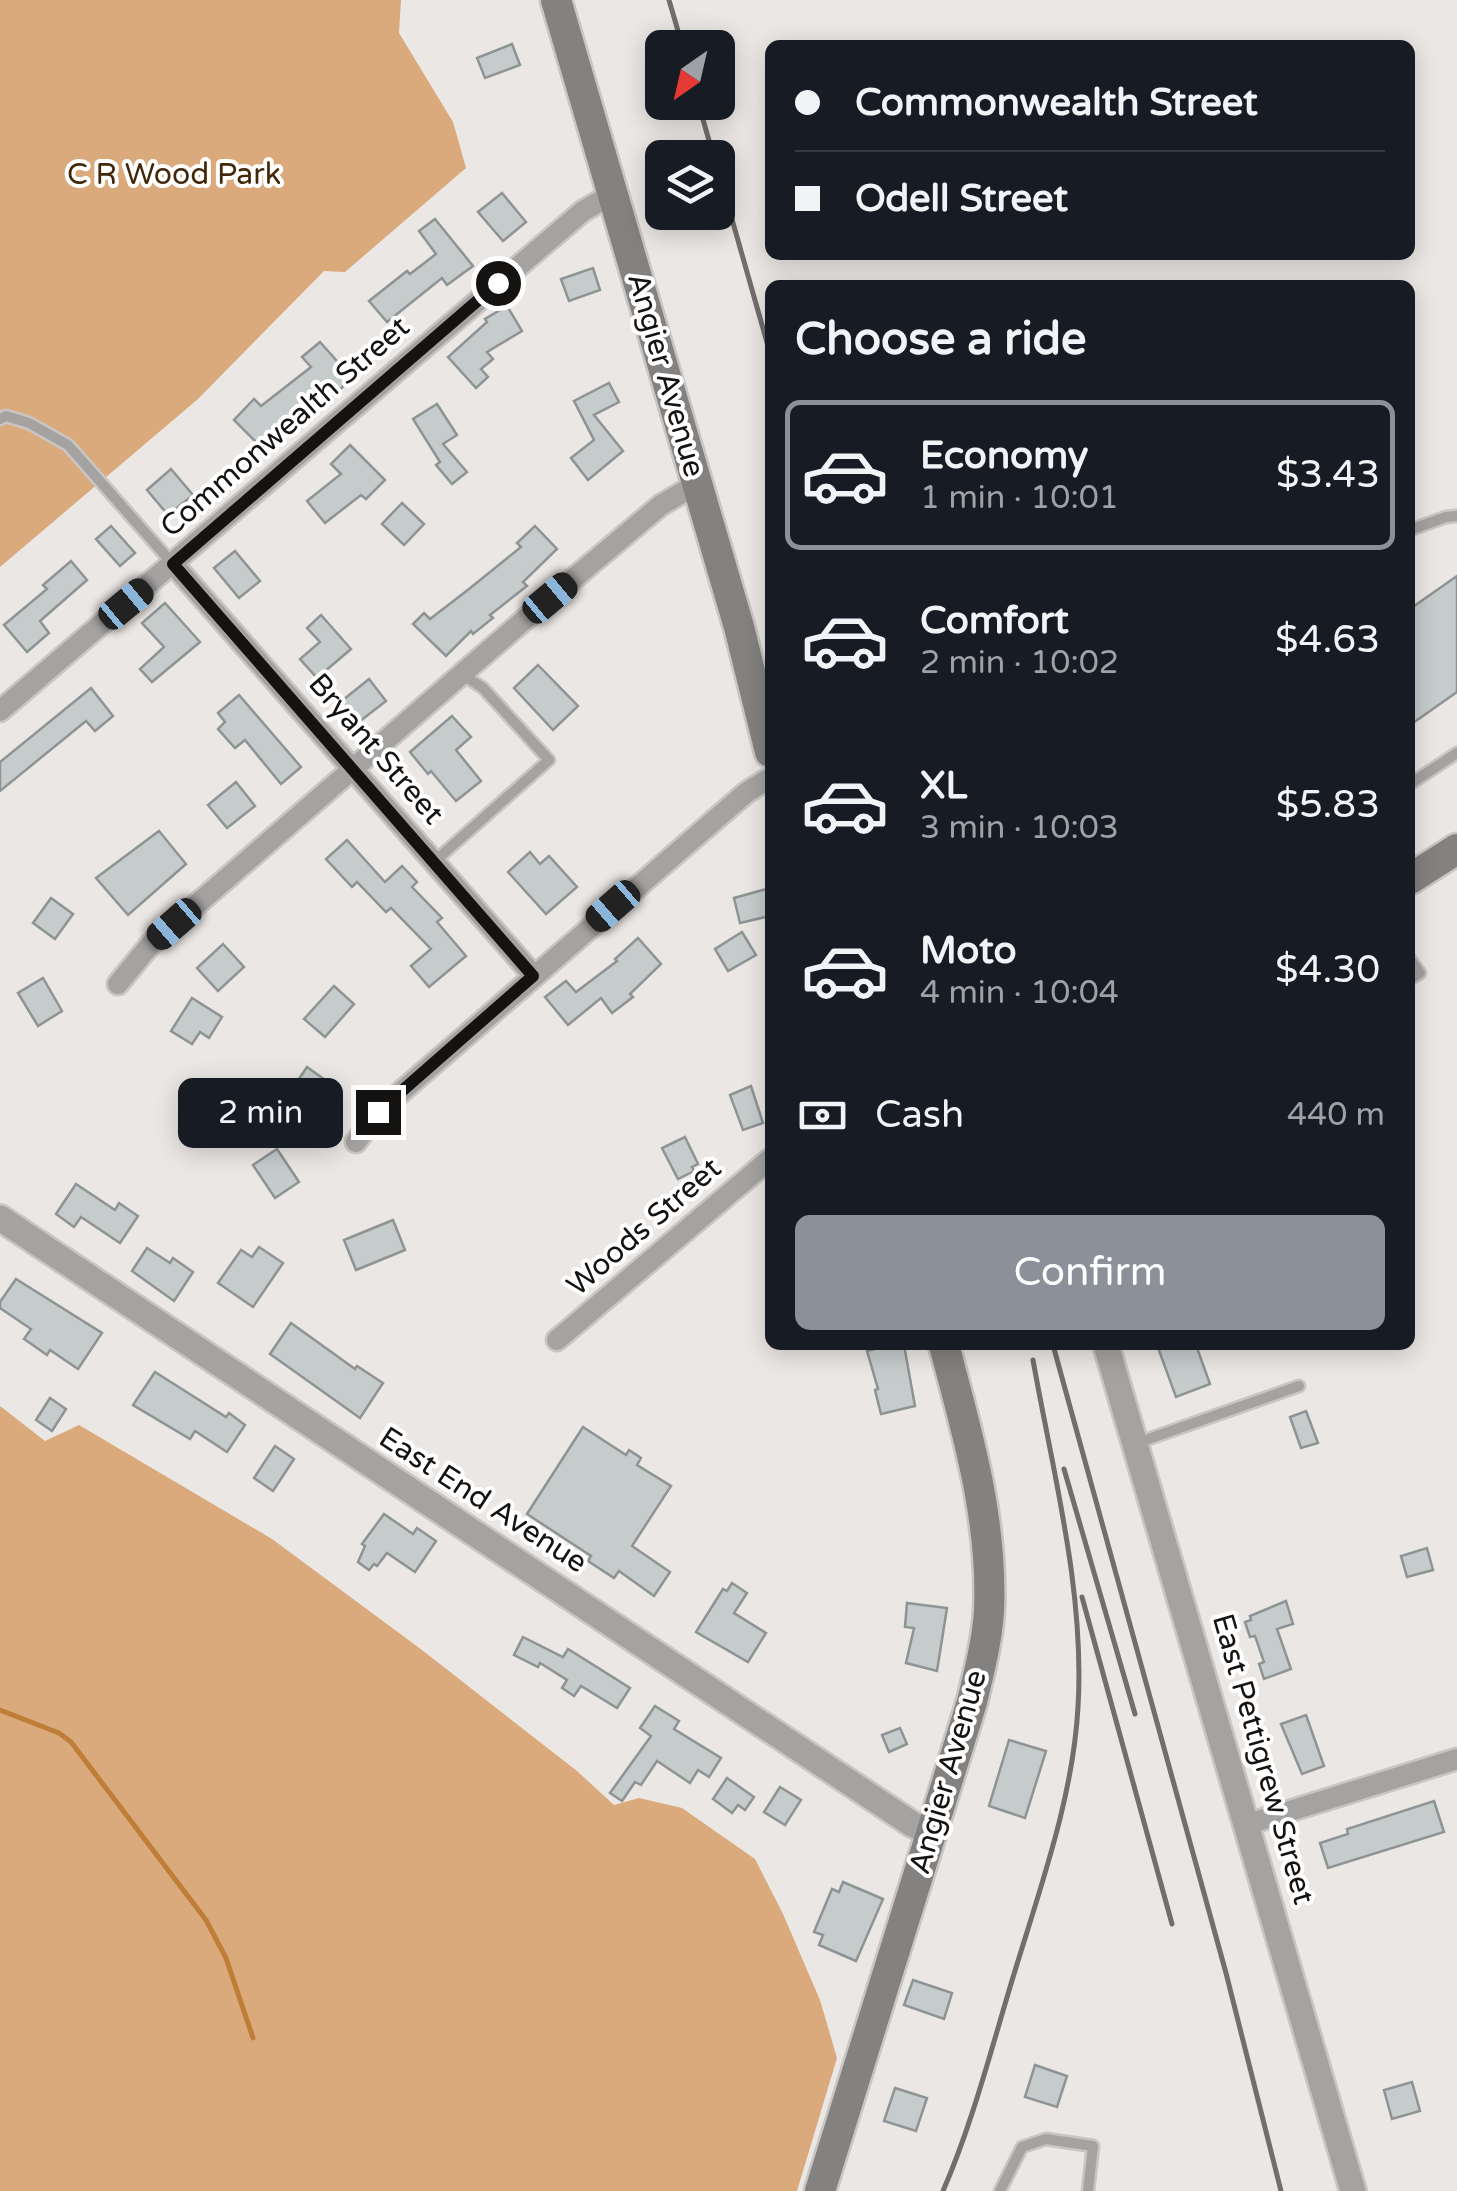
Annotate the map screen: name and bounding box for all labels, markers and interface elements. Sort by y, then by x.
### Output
north arrow [645,30,735,120]
map controls [645,30,735,230]
text: Commonwealth Street [855,80,1258,126]
button: layers [645,140,735,230]
park label: C R Wood Park [67,156,281,193]
text: Odell Street [855,176,1068,222]
route start [476,261,521,306]
street label: Angier Avenue [619,269,713,481]
street label: Commonwealth Street [153,309,417,545]
text: Choose a ride [795,313,1086,367]
icon: car [800,430,890,520]
text: Economy [920,433,1088,479]
text: $3.43 [1276,452,1380,498]
text: 1 min · 10:01 [920,479,1119,517]
car [517,567,583,629]
car [93,573,159,635]
icon: car [800,595,890,685]
text: Comfort [920,598,1069,644]
text: $4.63 [1275,617,1380,663]
text: 2 min · 10:02 [920,644,1119,682]
street label: Bryant Street [300,666,452,832]
icon: car [800,760,890,850]
text: XL [920,763,967,809]
text: $5.83 [1276,782,1380,828]
text: 3 min · 10:03 [920,809,1119,847]
car [581,875,645,937]
car [142,893,206,955]
icon: car [800,925,890,1015]
text: Moto [920,928,1016,974]
text: $4.30 [1275,947,1380,993]
text: 4 min · 10:04 [920,974,1119,1012]
callout: 2 min [178,1077,343,1147]
icon: cash [795,1088,850,1143]
route end [356,1090,401,1135]
text: Cash [875,1092,964,1138]
text: 2 min [218,1094,303,1132]
text: 440 m [1287,1096,1385,1134]
street label: Woods Street [559,1150,729,1304]
button: Confirm [795,1215,1385,1330]
street label: East End Avenue [372,1419,594,1581]
street label: East Pettigrew Street [1204,1609,1322,1909]
street label: Angier Avenue [901,1666,995,1878]

